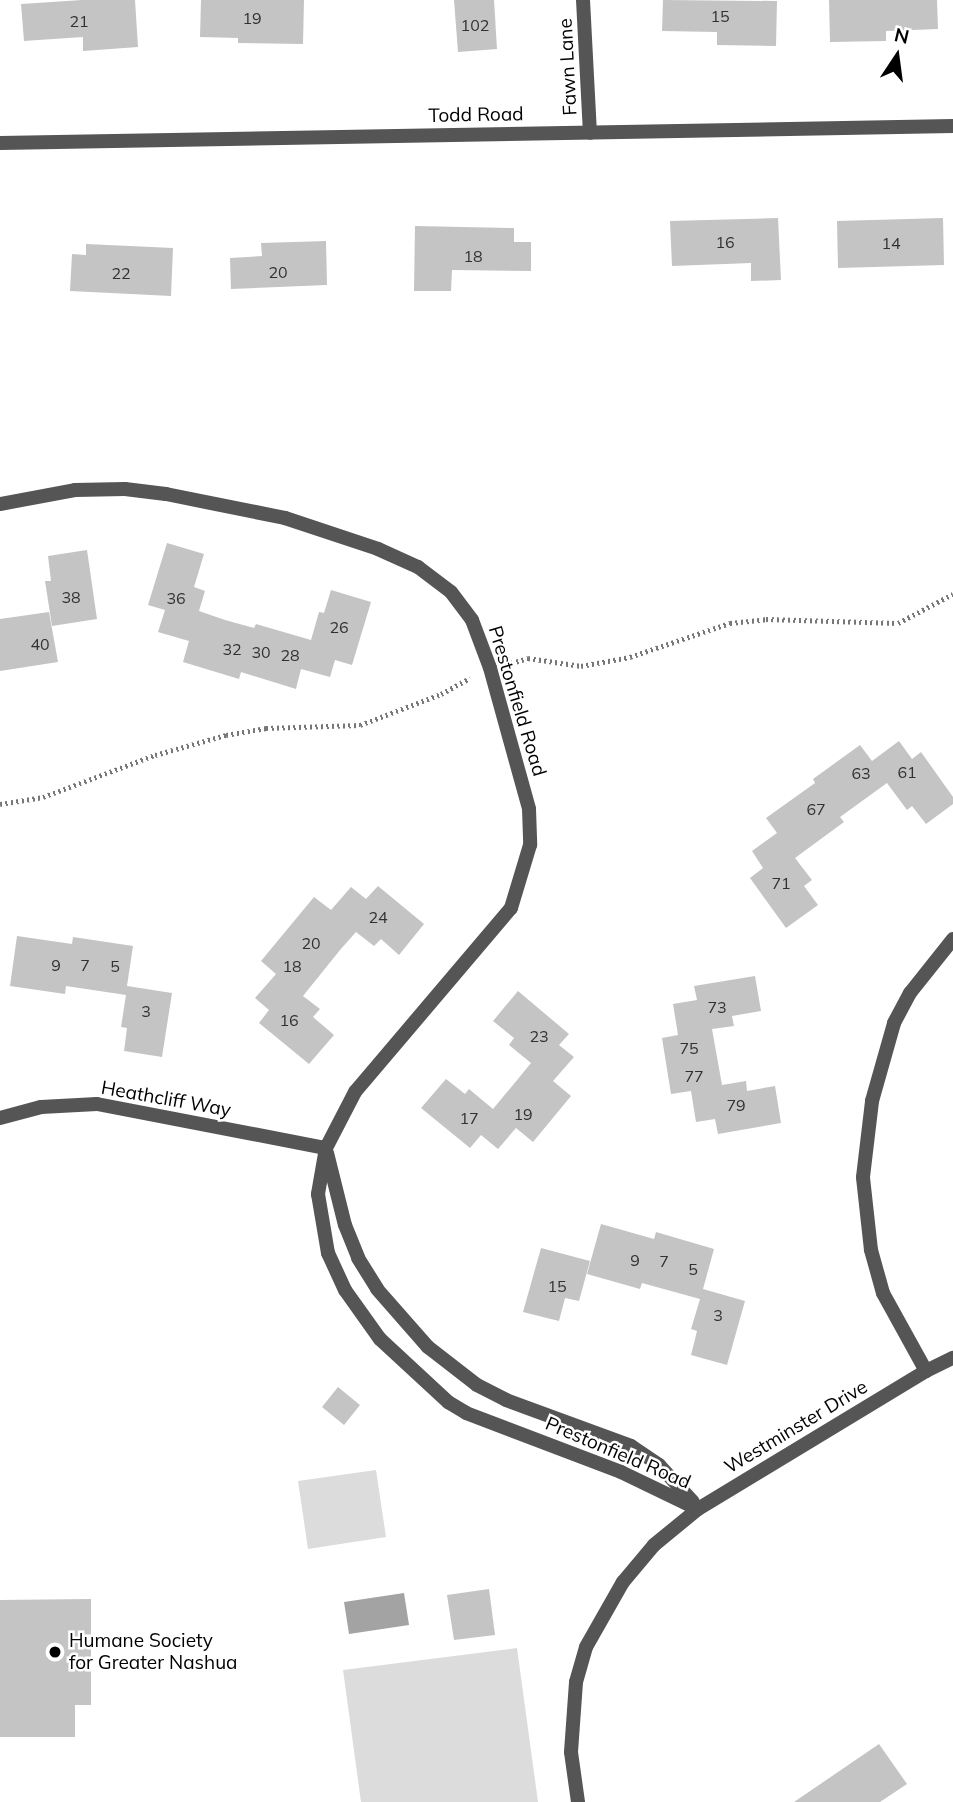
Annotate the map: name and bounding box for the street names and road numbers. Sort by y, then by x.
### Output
street label: Fawn Lane [554,18,582,116]
street label: Todd Road [428,103,524,127]
street label: Prestonfield Road [483,623,551,779]
street label: Heathcliff Way [99,1076,233,1122]
street label: Westminster Drive [720,1375,872,1479]
street label: Prestonfield Road [542,1412,694,1494]

